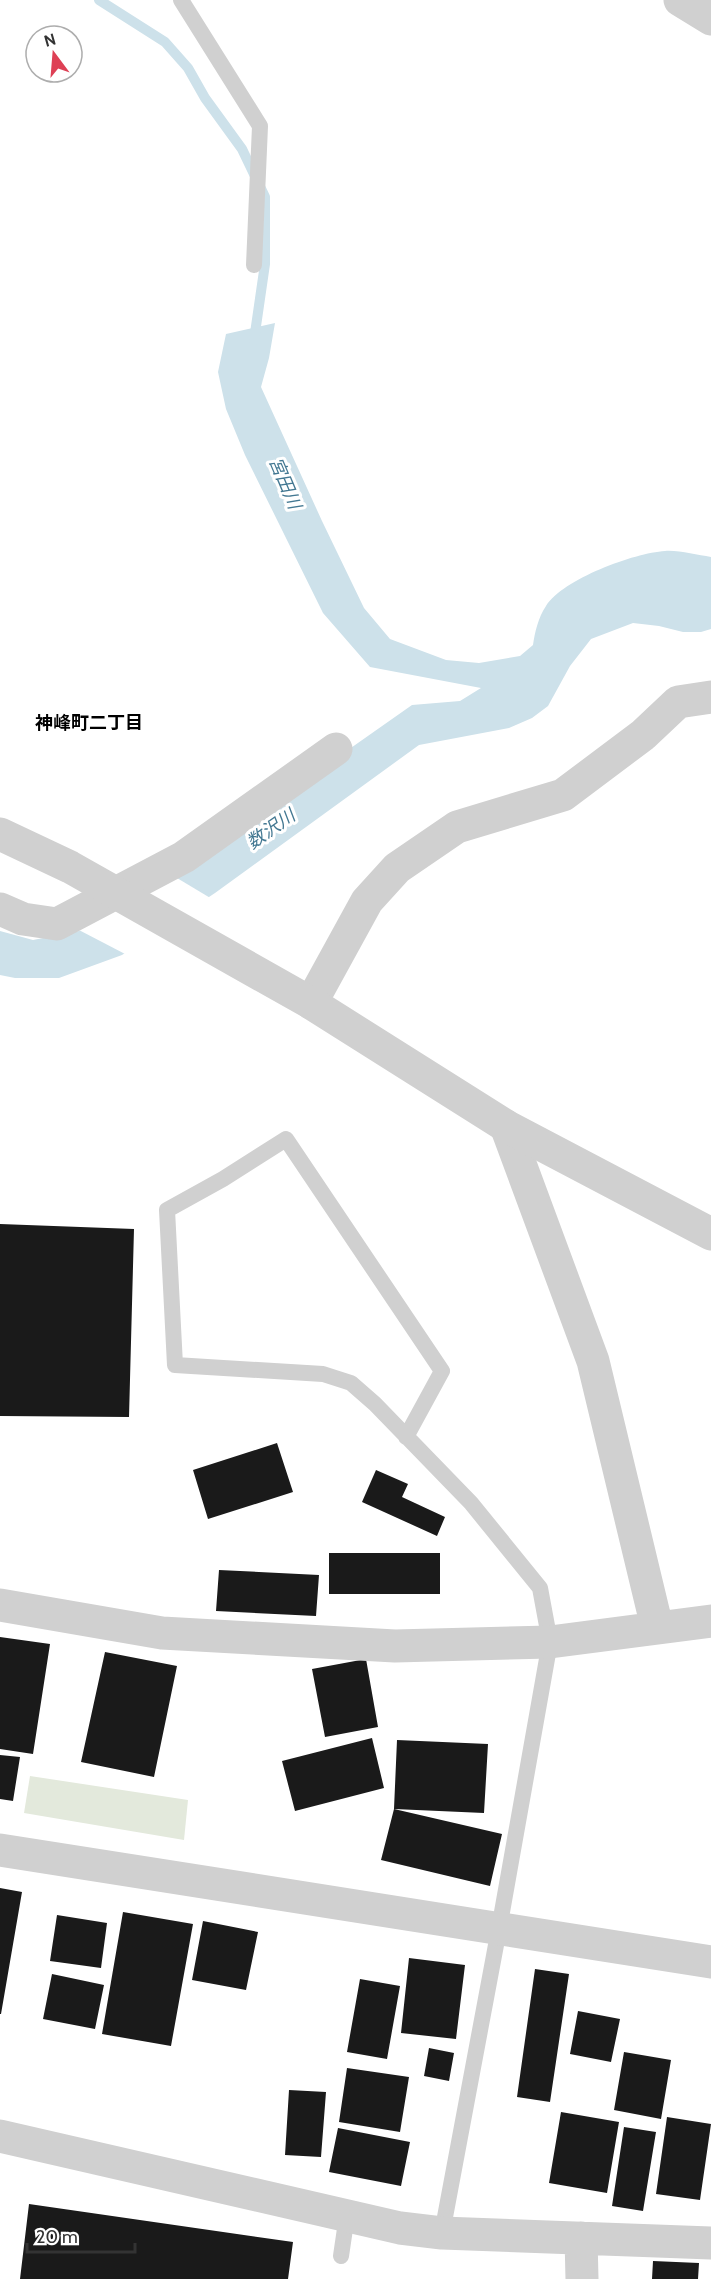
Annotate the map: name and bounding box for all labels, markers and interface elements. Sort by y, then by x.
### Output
north arrow [24,24,84,84]
text: N [42,29,58,51]
water label: 宮田川 [264,454,306,514]
district label: 神峰町二丁目 [35,712,143,734]
water label: 数沢川 [243,803,301,853]
scale bar [27,2216,135,2254]
text: 20 m [36,2226,78,2248]

